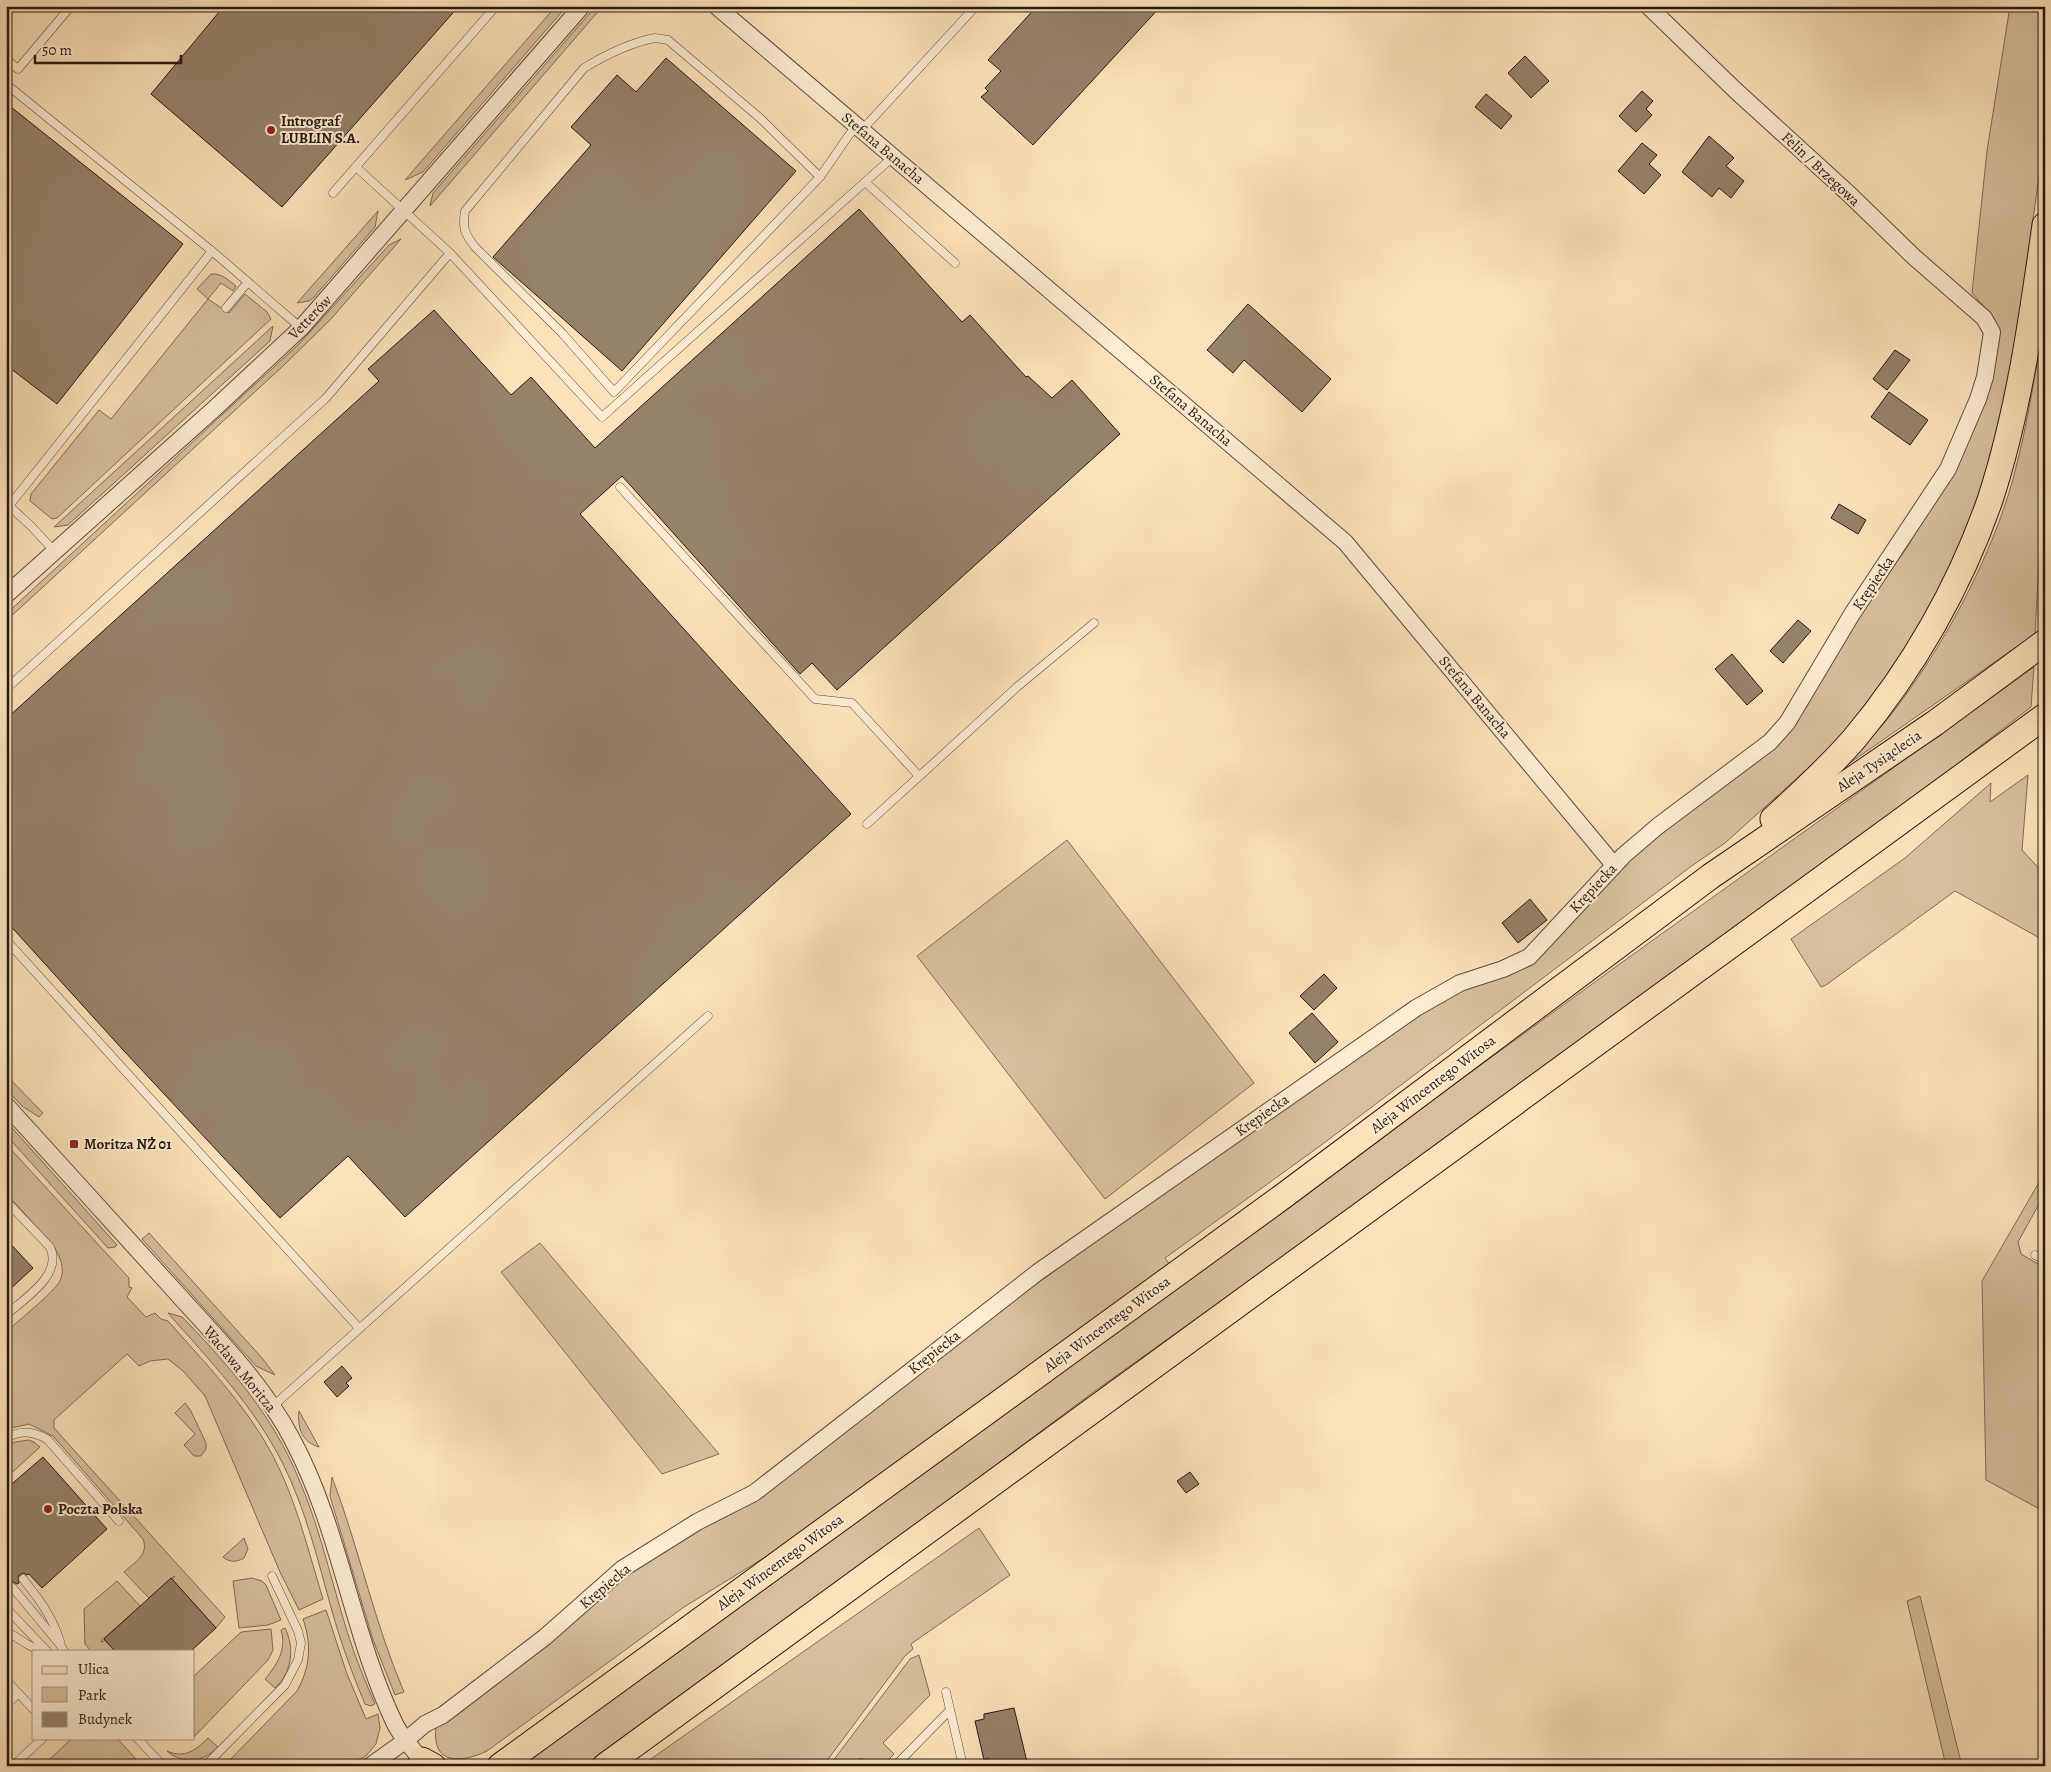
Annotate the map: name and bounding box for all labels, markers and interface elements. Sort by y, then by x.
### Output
scale bar [35,32,181,64]
text: 50 m [42,40,72,60]
street label: Stefana Banacha [837,108,929,188]
place label: Intrograf LUBLIN S.A. [281,111,360,148]
marker: Intrograf LUBLIN S.A. [265,124,277,136]
street label: Felin / Brzegowa [1777,127,1865,211]
street label: Vetterów [283,290,337,344]
street label: Stefana Banacha [1145,370,1237,450]
street label: Krępiecka [1848,552,1898,614]
street label: Stefana Banacha [1435,651,1515,743]
street label: Aleja Tysiąclecia [1832,725,1925,797]
street label: Krępiecka [1565,859,1621,917]
street label: Aleja Wincentego Witosa [1365,1030,1500,1138]
street label: Krępiecka [1231,1089,1293,1141]
place label: Moritza NŻ 01 [84,1134,172,1154]
marker: Moritza NŻ 01 [68,1138,80,1150]
street label: Aleja Wincentego Witosa [1039,1271,1174,1377]
street label: Wacława Moritza [198,1321,281,1416]
street label: Krępiecka [904,1325,964,1379]
place label: Poczta Polska [58,1499,144,1519]
marker: Poczta Polska [42,1503,54,1515]
street label: Aleja Wincentego Witosa [712,1509,847,1615]
street label: Krępiecka [575,1559,635,1613]
legend [32,1650,195,1740]
text: Ulica [78,1659,109,1679]
text: Park [78,1685,107,1705]
text: Budynek [78,1709,133,1729]

